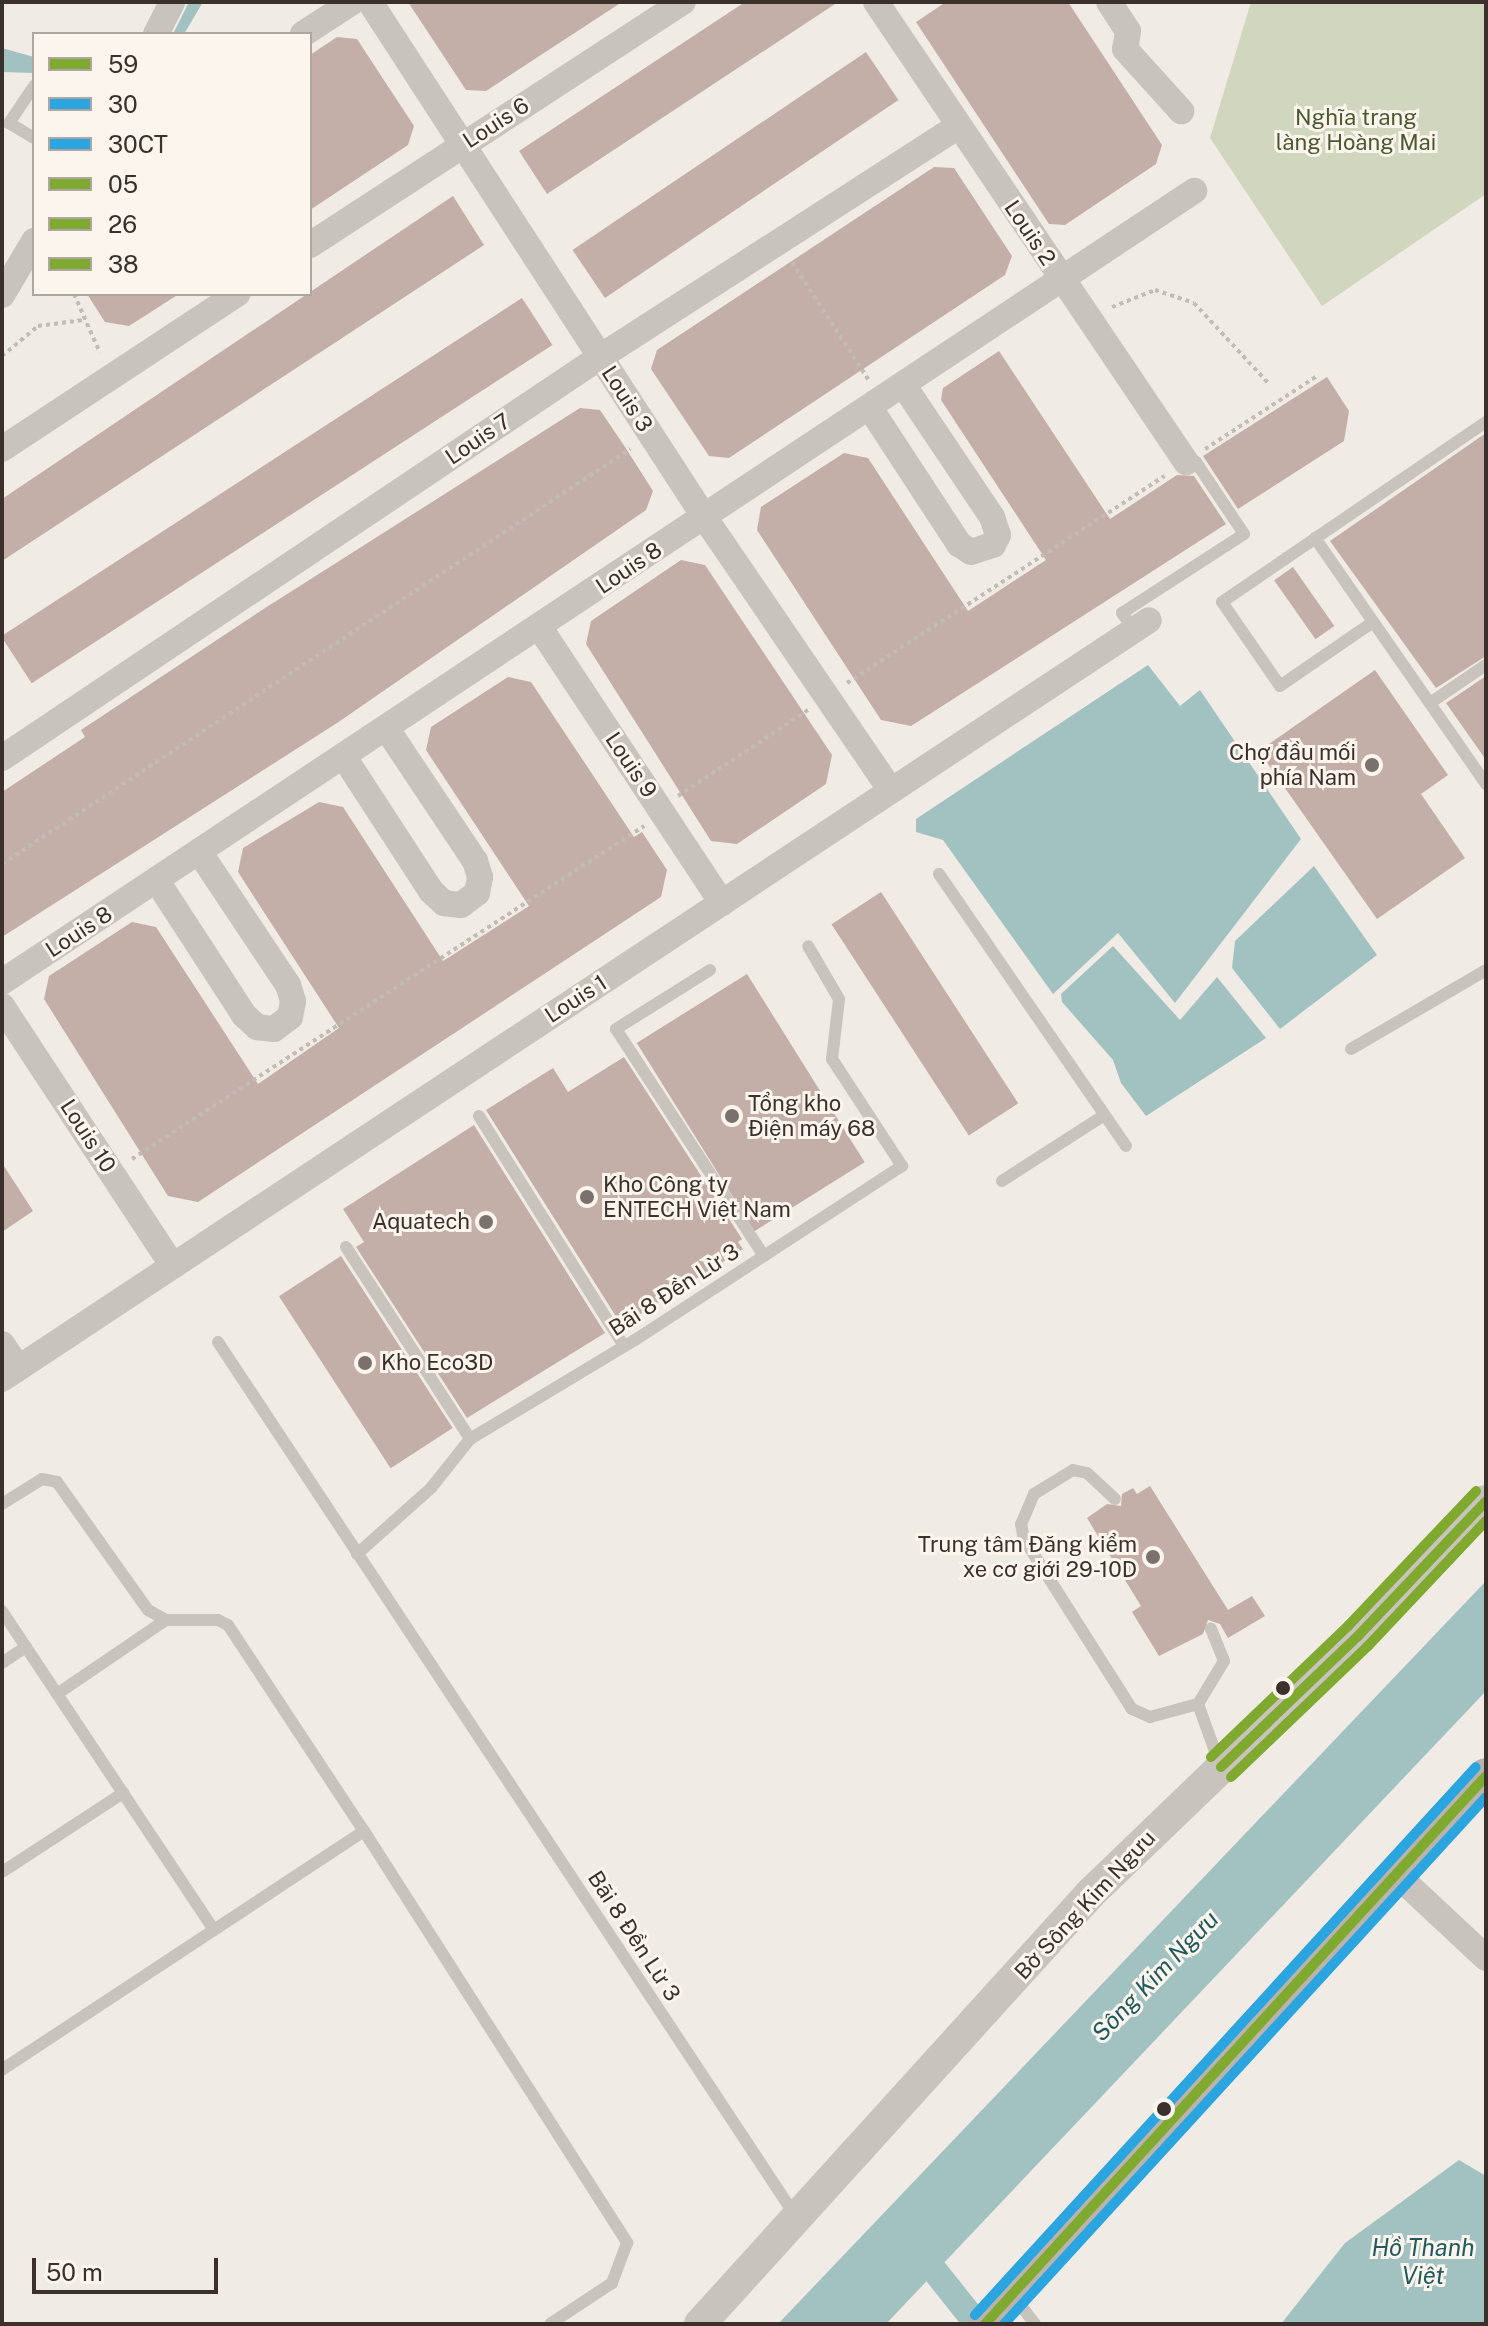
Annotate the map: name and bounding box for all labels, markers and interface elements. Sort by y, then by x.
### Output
legend [32,32,312,296]
text: 59 [108,50,138,78]
text: 30 [108,90,138,118]
street label: Louis 6 [458,92,534,154]
park label: Nghĩa trang làng Hoàng Mai [1276,104,1436,156]
text: 30CT [108,130,168,158]
text: 05 [108,170,138,198]
street label: Louis 2 [999,196,1061,270]
text: 26 [108,210,137,238]
text: 38 [108,250,139,278]
street label: Louis 3 [596,361,658,437]
street label: Louis 7 [440,408,516,470]
street label: Louis 8 [591,536,667,600]
street label: Louis 9 [600,727,662,803]
place label: Chợ đầu mối phía Nam [1229,739,1356,790]
marker: Chợ đầu mối phía Nam [1363,756,1381,774]
street label: Louis 8 [41,901,117,963]
street label: Louis 1 [540,969,612,1029]
place label: Tổng kho Điện máy 68 [748,1090,875,1142]
street label: Louis 10 [55,1094,121,1178]
marker: Tổng kho Điện máy 68 [723,1107,741,1125]
place label: Kho Công ty ENTECH Việt Nam [603,1171,791,1222]
marker: Kho Công ty ENTECH Việt Nam [578,1188,596,1206]
place label: Aquatech [372,1209,470,1235]
marker: Aquatech [477,1213,495,1231]
street label: Bãi 8 Đền Lừ 3 [604,1238,744,1342]
place label: Kho Eco3D [381,1350,493,1376]
marker: Kho Eco3D [356,1354,374,1372]
place label: Trung tâm Đăng kiểm xe cơ giới 29-10D [918,1531,1137,1582]
marker: Trung tâm Đăng kiểm xe cơ giới 29-10D [1144,1548,1162,1566]
unlabelled marker [1275,1680,1291,1696]
street label: Bờ Sông Kim Ngưu [1009,1825,1161,1985]
street label: Bãi 8 Đền Lừ 3 [582,1866,686,2006]
water label: Sông Kim Ngưu [1086,1905,1224,2047]
unlabelled marker [1156,2101,1172,2117]
water label: Hồ Thanh Việt [1371,2234,1475,2290]
scale bar [36,2242,222,2292]
text: 50 m [46,2258,103,2286]

